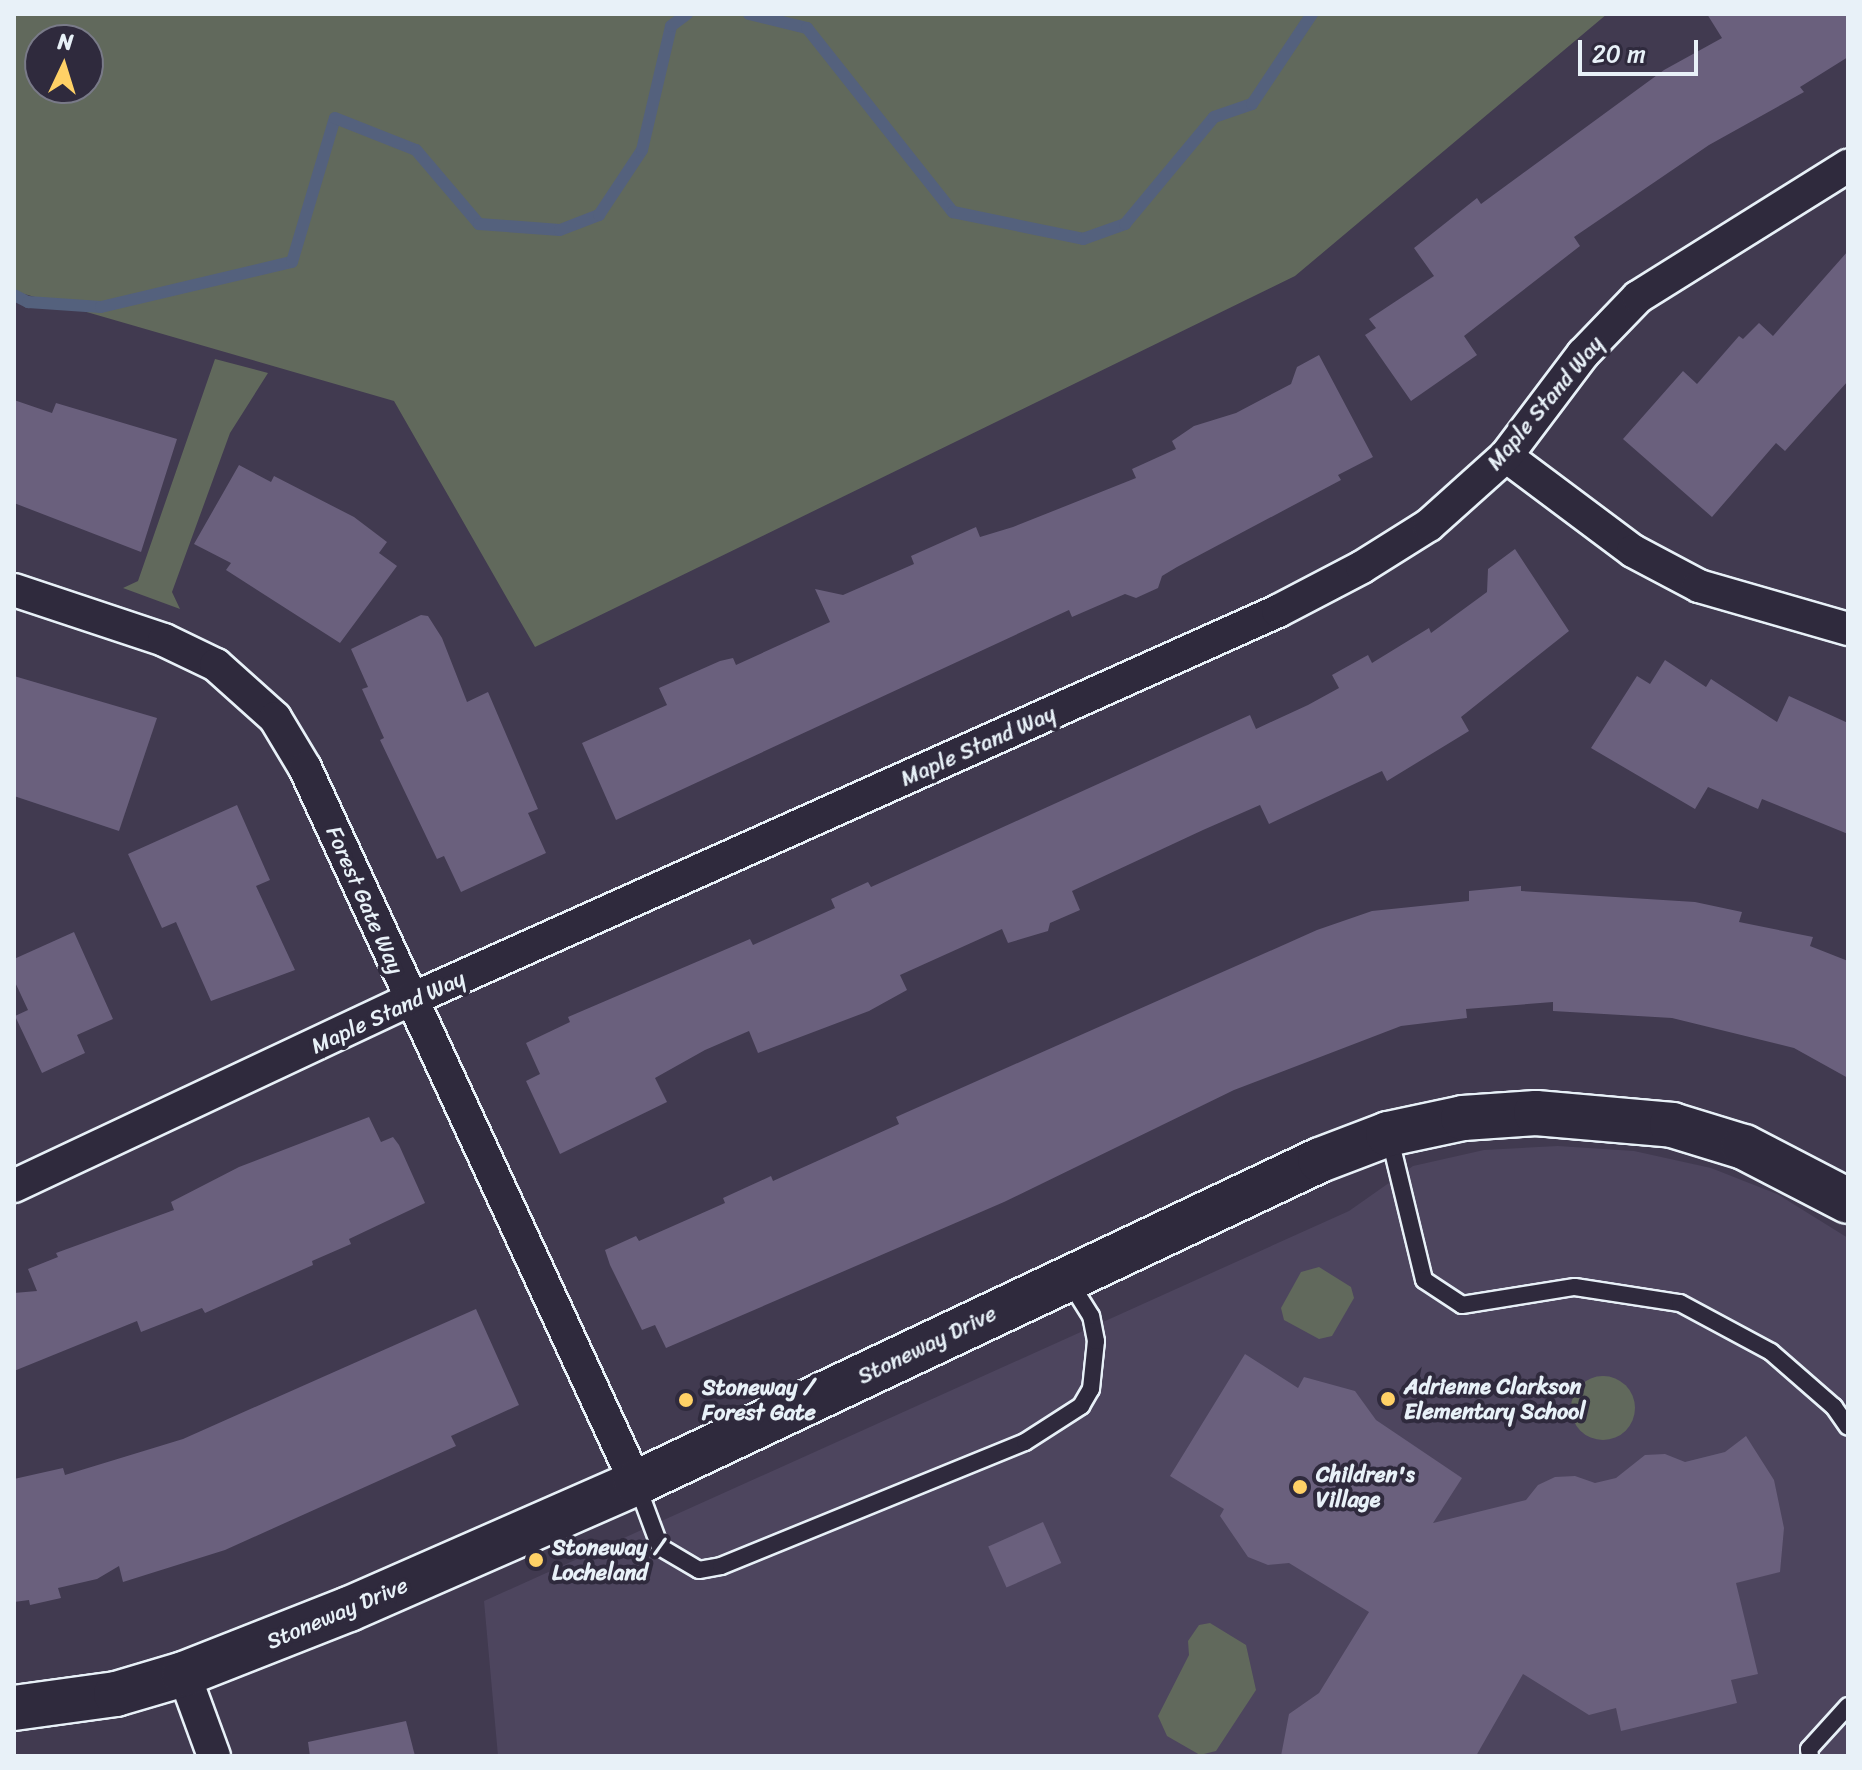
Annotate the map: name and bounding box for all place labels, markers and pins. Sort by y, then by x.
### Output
place label: Adrienne Clarkson Elementary School [1404,1373,1586,1424]
place label: Stoneway / Forest Gate [702,1374,816,1426]
marker: Adrienne Clarkson Elementary School [1379,1390,1397,1408]
marker: Stoneway / Forest Gate [677,1391,695,1409]
place label: Children's Village [1316,1461,1415,1512]
marker: Children's Village [1291,1478,1309,1496]
place label: Stoneway / Locheland [552,1534,664,1586]
marker: Stoneway / Locheland [527,1551,545,1569]

